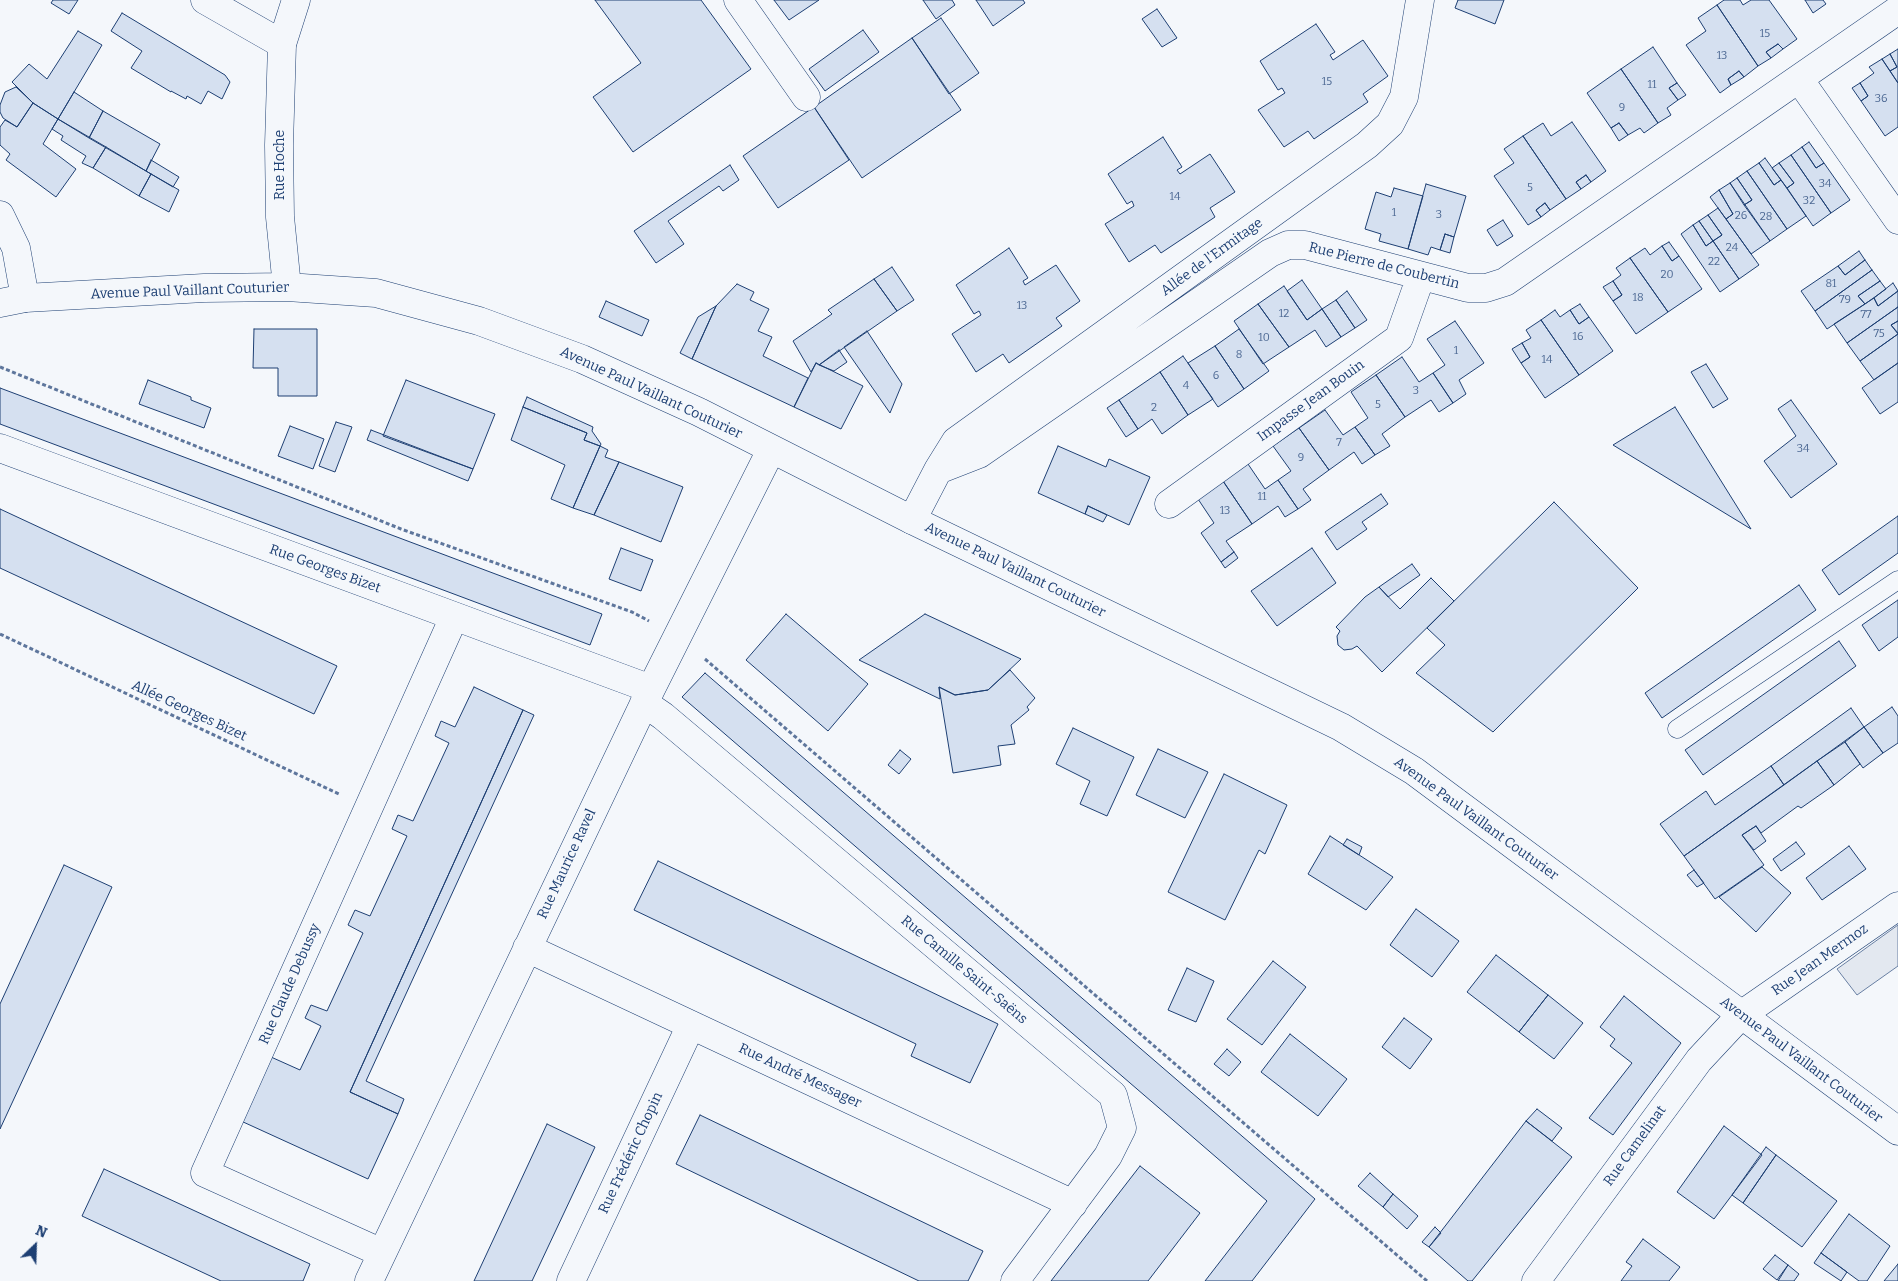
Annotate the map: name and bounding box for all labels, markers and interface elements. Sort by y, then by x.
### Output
house number: 15 [1760,27,1770,41]
house number: 13 [1717,49,1727,63]
house number: 15 [1322,75,1332,89]
house number: 11 [1648,78,1656,92]
house number: 36 [1875,92,1887,106]
house number: 9 [1619,101,1625,115]
street label: Rue Hoche [272,130,288,200]
house number: 34 [1819,177,1831,191]
house number: 5 [1527,181,1533,195]
house number: 14 [1170,190,1180,204]
house number: 32 [1803,194,1815,208]
house number: 1 [1392,206,1396,220]
house number: 3 [1436,208,1442,222]
house number: 26 [1735,209,1747,223]
house number: 28 [1760,210,1772,224]
street label: Allée de l'Ermitage [1158,214,1266,300]
street label: Rue Pierre de Coubertin [1307,239,1461,293]
house number: 24 [1726,241,1738,255]
house number: 22 [1708,255,1720,269]
house number: 20 [1660,268,1674,282]
house number: 81 [1825,277,1837,291]
street label: Avenue Paul Vaillant Couturier [90,279,290,303]
house number: 18 [1632,291,1644,305]
house number: 79 [1839,293,1851,307]
house number: 13 [1017,299,1027,313]
house number: 12 [1279,307,1289,321]
house number: 77 [1860,308,1872,322]
house number: 75 [1873,327,1885,341]
house number: 16 [1573,330,1583,344]
house number: 10 [1258,331,1270,345]
street label: Avenue Paul Vaillant Couturier [557,343,745,443]
house number: 1 [1454,344,1458,358]
house number: 8 [1236,348,1242,362]
house number: 14 [1542,353,1552,367]
street label: Impasse Jean Bouin [1254,357,1368,445]
house number: 6 [1213,369,1219,383]
house number: 4 [1183,379,1189,393]
house number: 3 [1413,384,1419,398]
house number: 5 [1375,398,1381,412]
house number: 2 [1151,401,1157,415]
house number: 7 [1336,436,1342,450]
house number: 34 [1797,442,1809,456]
house number: 9 [1298,451,1304,465]
house number: 11 [1258,490,1266,504]
house number: 13 [1220,504,1230,518]
street label: Avenue Paul Vaillant Couturier [922,519,1108,621]
street label: Rue Georges Bizet [267,541,383,597]
street label: Allée Georges Bizet [129,677,249,745]
street label: Avenue Paul Vaillant Couturier [1391,754,1561,884]
street label: Rue Maurice Ravel [534,806,600,922]
street label: Rue Camille Saint-Saëns [897,912,1031,1028]
street label: Rue Claude Debussy [256,921,324,1047]
street label: Rue Jean Mermoz [1769,921,1871,999]
street label: Avenue Paul Vaillant Couturier [1717,993,1885,1127]
street label: Rue André Messager [736,1040,864,1112]
street label: Rue Frédéric Chopin [595,1090,667,1216]
street label: Rue Camelinat [1600,1103,1670,1189]
north arrow [10,1221,60,1271]
text: N [33,1222,50,1242]

